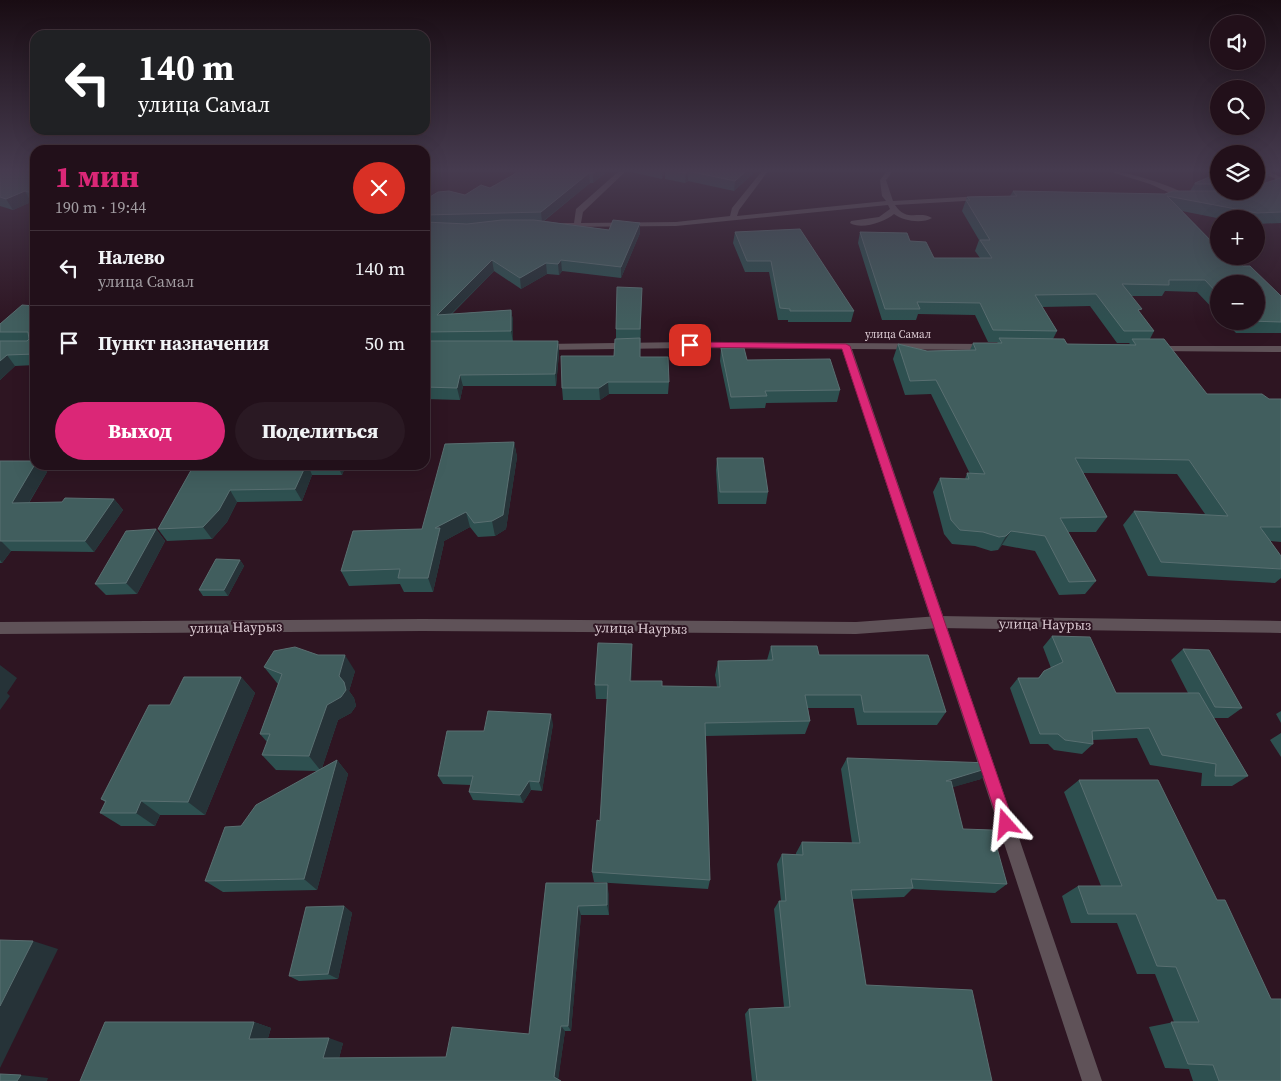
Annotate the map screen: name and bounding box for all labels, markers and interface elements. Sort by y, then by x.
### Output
map controls [1210,15,1265,330]
button: sound [1210,15,1265,70]
text: 140 m [138,44,234,92]
icon: left [55,50,120,115]
button: search [1210,80,1265,135]
text: улица Самал [138,89,270,119]
button: layers [1210,145,1265,200]
text: 1 мин [55,156,139,197]
button: close [353,162,405,214]
text: 190 m · 19:44 [55,196,146,218]
button: + [1210,210,1265,265]
text: Налево [98,244,165,270]
icon: left [55,254,83,282]
text: 140 m [355,255,405,281]
text: улица Самал [98,270,194,292]
button: − [1210,275,1265,330]
pin [669,324,711,366]
street label: улица Самал [865,327,931,342]
icon: arrive [55,329,83,357]
text: Пункт назначения [98,330,269,356]
text: 50 m [364,330,405,356]
icon: arrive [676,331,704,359]
button: Выход [55,402,225,460]
button: Поделиться [235,402,405,460]
street label: улица Наурыз [999,613,1091,635]
street label: улица Наурыз [190,616,282,638]
street label: улица Наурыз [595,617,687,639]
position arrow [979,797,1031,849]

